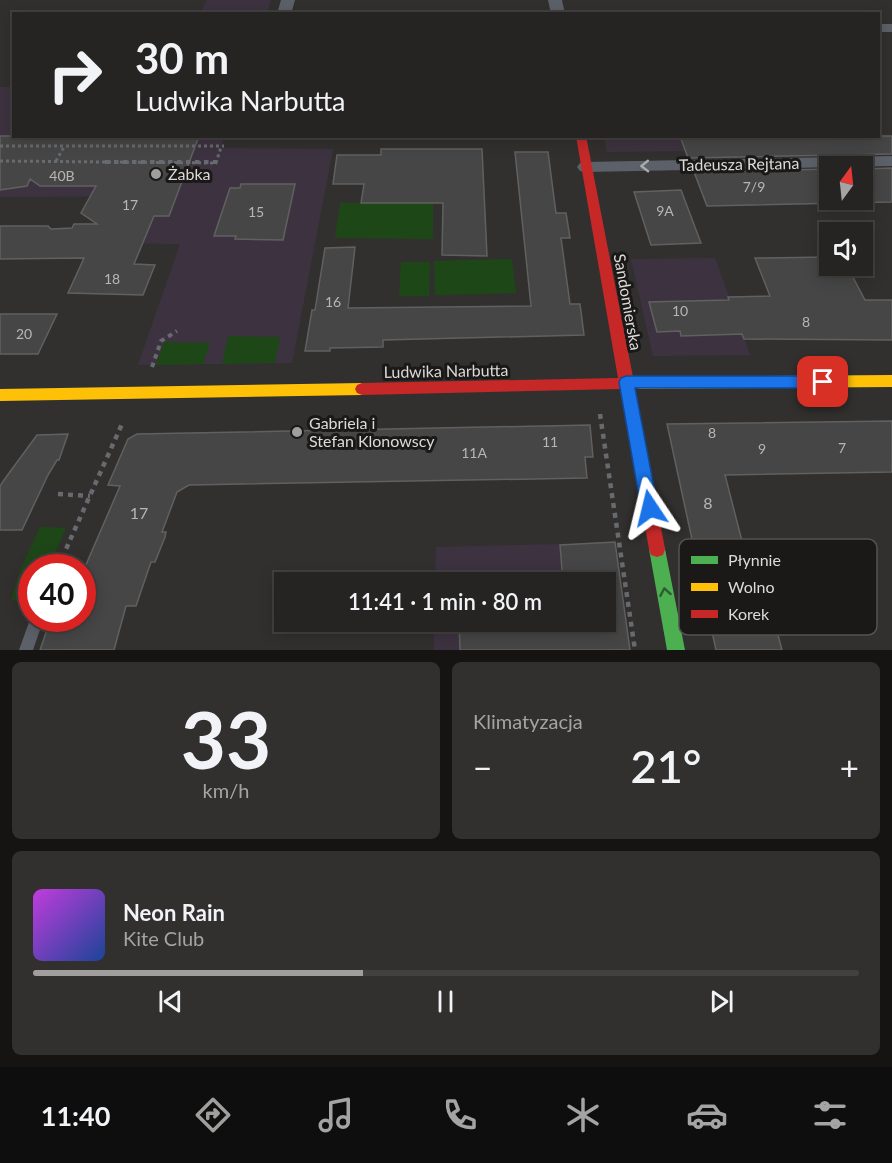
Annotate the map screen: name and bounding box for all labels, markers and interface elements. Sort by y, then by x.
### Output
text: 30 m [135,33,229,83]
icon: right [36,36,114,114]
text: Ludwika Narbutta [135,84,346,117]
street label: Tadeusza Rejtana [679,153,799,174]
north arrow [819,156,873,210]
map controls [819,156,873,276]
one-way arrow [640,159,649,172]
place label: Żabka [168,164,211,183]
house number: 40B [49,167,75,184]
marker: Żabka [149,167,163,181]
house number: 7/9 [743,178,765,195]
house number: 17 [122,196,138,213]
house number: 9A [656,202,674,219]
house number: 15 [248,203,264,220]
button: sound [819,222,873,276]
street label: Sandomierska [611,252,646,352]
house number: 18 [104,270,120,287]
house number: 16 [325,293,341,310]
house number: 10 [672,302,688,319]
house number: 8 [802,313,810,330]
house number: 20 [16,325,32,342]
pin [797,356,848,407]
street label: Ludwika Narbutta [383,360,509,381]
icon: arrive [806,365,839,398]
place label: Gabriela i Stefan Klonowscy [309,413,435,450]
house number: 8 [708,424,716,441]
marker: Gabriela i Stefan Klonowscy [290,425,304,439]
house number: 11 [542,433,558,450]
house number: 7 [838,439,846,456]
house number: 9 [758,440,766,457]
house number: 11A [461,444,487,461]
position arrow [618,476,682,540]
house number: 8 [703,493,713,512]
house number: 17 [130,503,148,522]
legend [679,539,877,635]
text: Płynnie [728,550,781,569]
speed limit sign: 40 [18,554,96,632]
text: Wolno [728,577,775,596]
text: 11:41 · 1 min · 80 m [348,588,542,615]
one-way arrow [659,588,672,598]
text: Korek [728,604,770,623]
text: 33 [181,692,271,786]
text: Klimatyzacja [473,709,583,733]
text: 21° [631,739,701,793]
text: − [473,747,492,787]
text: + [840,747,859,787]
text: km/h [203,778,249,802]
text: Neon Rain [123,899,225,926]
text: Kite Club [123,926,204,950]
icon: previous [154,985,187,1018]
icon: pause [429,985,462,1018]
icon: next [705,985,738,1018]
icon: directions [192,1094,234,1136]
icon: music [315,1094,357,1136]
icon: phone [439,1094,481,1136]
icon: climate [562,1094,604,1136]
icon: car [686,1094,728,1136]
icon: filters [809,1094,851,1136]
text: 11:40 [41,1099,110,1132]

